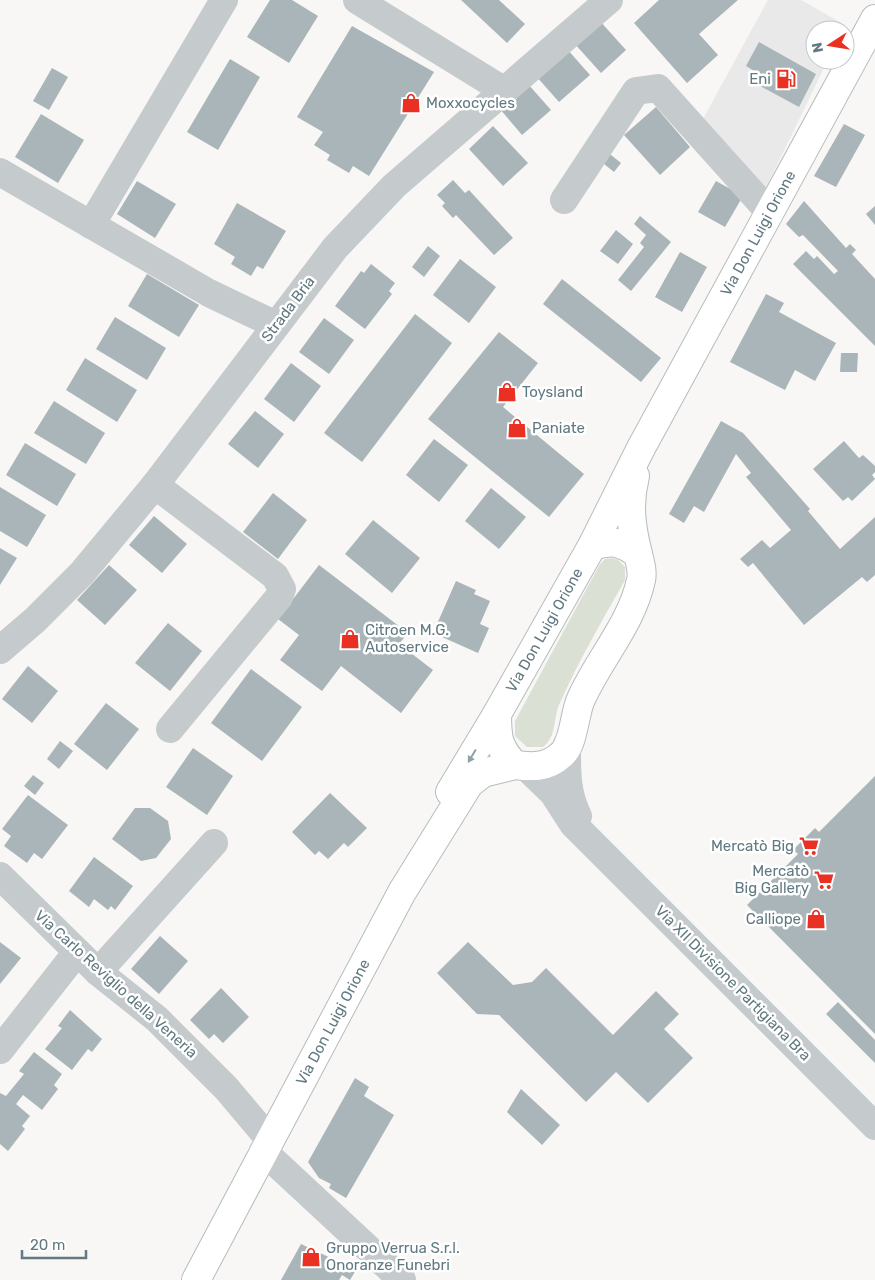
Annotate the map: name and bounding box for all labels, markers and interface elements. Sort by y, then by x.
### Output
north arrow [805,20,855,70]
text: N [808,41,827,54]
fuel station icon: Eni [775,68,797,90]
place label: Eni [749,70,771,88]
shop icon: Moxxocycles [400,92,422,114]
place label: Moxxocycles [426,94,515,112]
street label: Via Don Luigi Orione [717,167,800,299]
street label: Strada Bria [257,273,319,345]
shop icon: Toysland [496,381,518,403]
place label: Toysland [522,383,583,401]
shop icon: Paniate [506,417,528,439]
place label: Paniate [532,419,585,437]
street label: Via Don Luigi Orione [502,565,587,696]
place label: Citroen M.G. Autoservice [365,621,449,656]
shop icon: Citroen M.G. Autoservice [339,628,361,650]
one-way arrow [467,749,476,762]
supermarket icon: Mercatò Big [798,835,820,857]
place label: Mercatò Big [711,837,794,855]
place label: Mercatò Big Gallery [735,862,809,897]
supermarket icon: Mercatò Big Gallery [813,869,835,891]
street label: Via XII Divisione Partigiana Bra [652,902,814,1064]
street label: Via Carlo Reviglio della Veneria [31,906,201,1062]
shop icon: Calliope [805,908,827,930]
place label: Calliope [746,910,801,928]
street label: Via Don Luigi Orione [292,956,374,1088]
scale bar [22,1228,86,1260]
text: 20 m [30,1236,65,1254]
place label: Gruppo Verrua S.r.l. Onoranze Funebri [326,1239,460,1274]
shop icon: Gruppo Verrua S.r.l. Onoranze Funebri [300,1246,322,1268]

